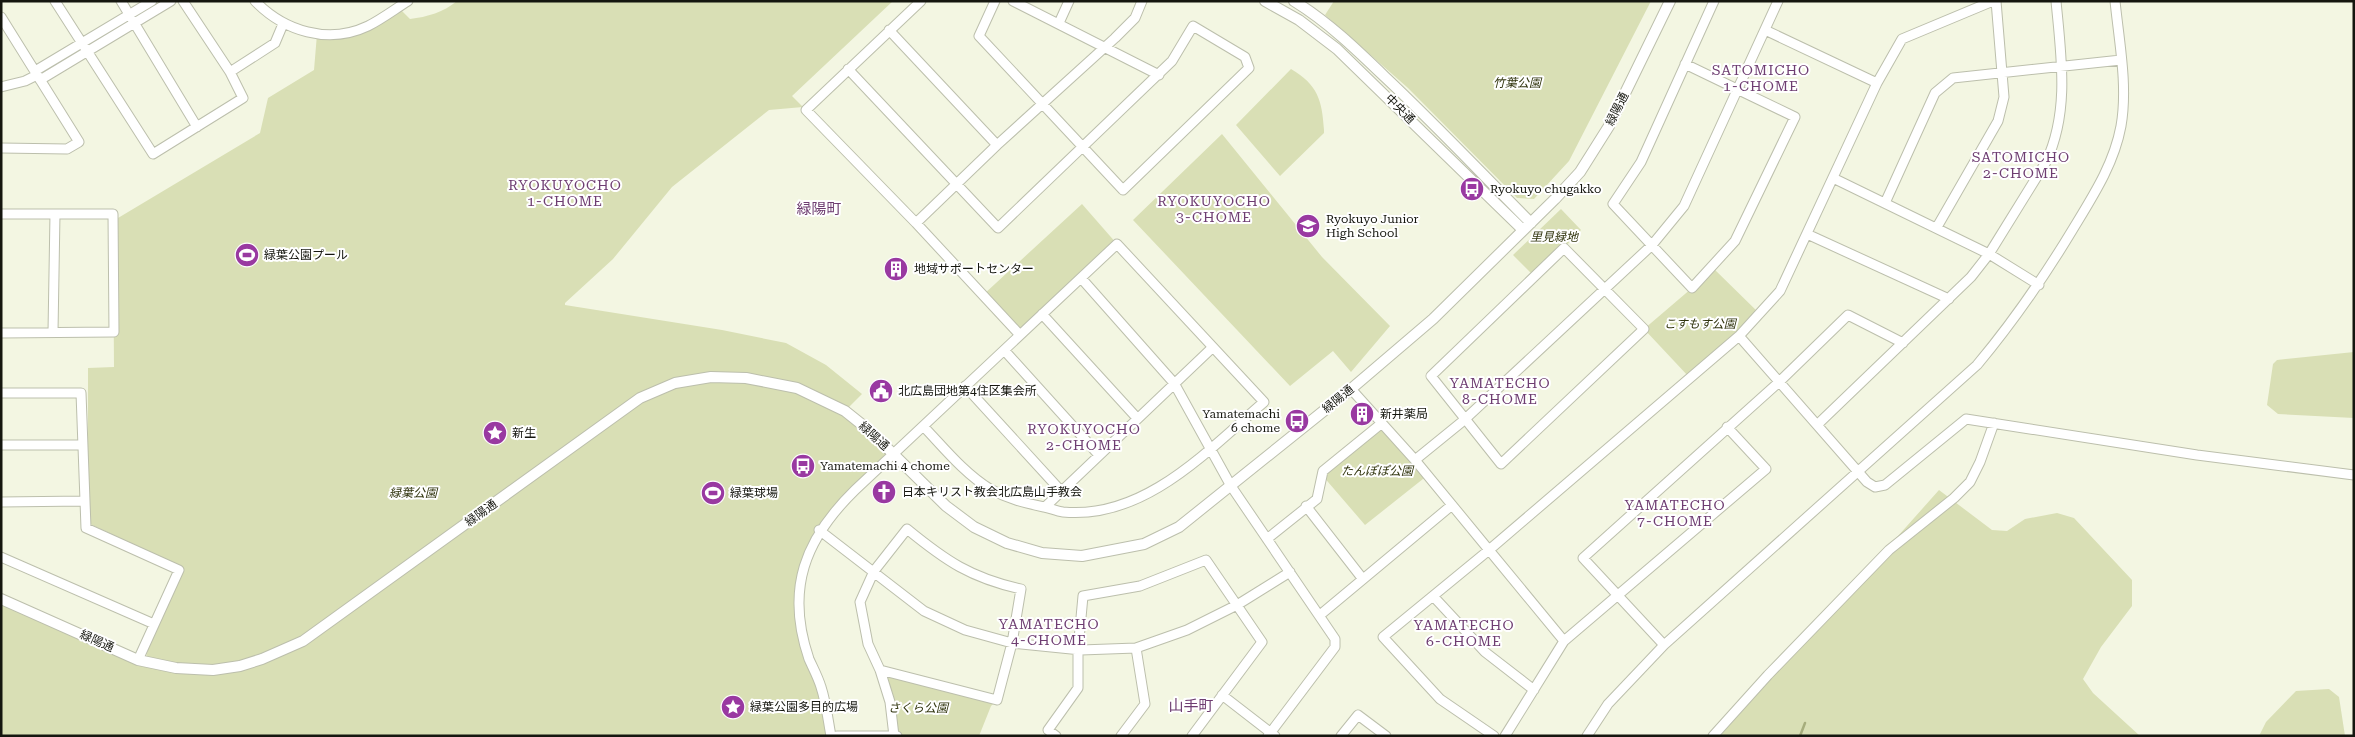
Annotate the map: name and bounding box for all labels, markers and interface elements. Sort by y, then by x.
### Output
district label: SATOMICHO 1-CHOME [1712,62,1810,94]
park label: 竹葉公園 [1493,76,1543,90]
street label: 緑陽通 [1603,90,1631,128]
street label: 中央通 [1382,91,1418,127]
district label: SATOMICHO 2-CHOME [1972,149,2070,181]
bus stop icon: Ryokuyo chugakko [1459,176,1485,202]
district label: RYOKUYOCHO 1-CHOME [508,177,622,209]
place label: Ryokuyo chugakko [1490,182,1601,196]
district label: RYOKUYOCHO 3-CHOME [1157,193,1271,225]
district label: 緑陽町 [796,200,842,218]
place label: Ryokuyo Junior High School [1326,212,1419,240]
school or university icon: Ryokuyo Junior High School [1295,213,1321,239]
park label: 里見緑地 [1530,230,1580,244]
sports icon: 緑葉公園プール [234,242,260,268]
place label: 緑葉公園プール [264,248,348,262]
building icon: 地域サポートセンター [883,256,909,282]
place label: 地域サポートセンター [914,262,1034,276]
park label: こすもす公園 [1664,317,1738,331]
district label: YAMATECHO 8-CHOME [1449,375,1551,407]
public building icon: 北広島団地第4住区集会所 [868,378,894,404]
street label: 緑陽通 [1320,382,1356,416]
place label: 北広島団地第4住区集会所 [898,384,1037,398]
building icon: 新井薬局 [1349,401,1375,427]
place label: Yamatemachi 6 chome [1202,407,1280,435]
place label: 新井薬局 [1380,407,1428,421]
bus stop icon: Yamatemachi 6 chome [1284,408,1310,434]
street label: 緑陽通 [856,419,892,453]
place icon: 新生 [482,420,508,446]
district label: RYOKUYOCHO 2-CHOME [1027,421,1141,453]
place label: 新生 [512,426,536,440]
bus stop icon: Yamatemachi 4 chome [790,453,816,479]
place label: Yamatemachi 4 chome [820,459,950,473]
park label: たんぽぽ公園 [1341,464,1415,478]
church icon: 日本キリスト教会北広島山手教会 [871,479,897,505]
sports icon: 緑葉球場 [700,480,726,506]
place label: 日本キリスト教会北広島山手教会 [902,485,1082,499]
park label: 緑葉公園 [389,486,439,500]
place label: 緑葉球場 [730,486,778,500]
street label: 緑陽通 [462,497,500,529]
district label: YAMATECHO 7-CHOME [1624,497,1726,529]
district label: YAMATECHO 4-CHOME [998,616,1100,648]
district label: YAMATECHO 6-CHOME [1413,617,1515,649]
street label: 緑陽通 [78,627,116,655]
place icon: 緑葉公園多目的広場 [720,694,746,720]
district label: 山手町 [1168,697,1214,715]
place label: 緑葉公園多目的広場 [750,700,858,714]
park label: さくら公園 [888,701,950,715]

